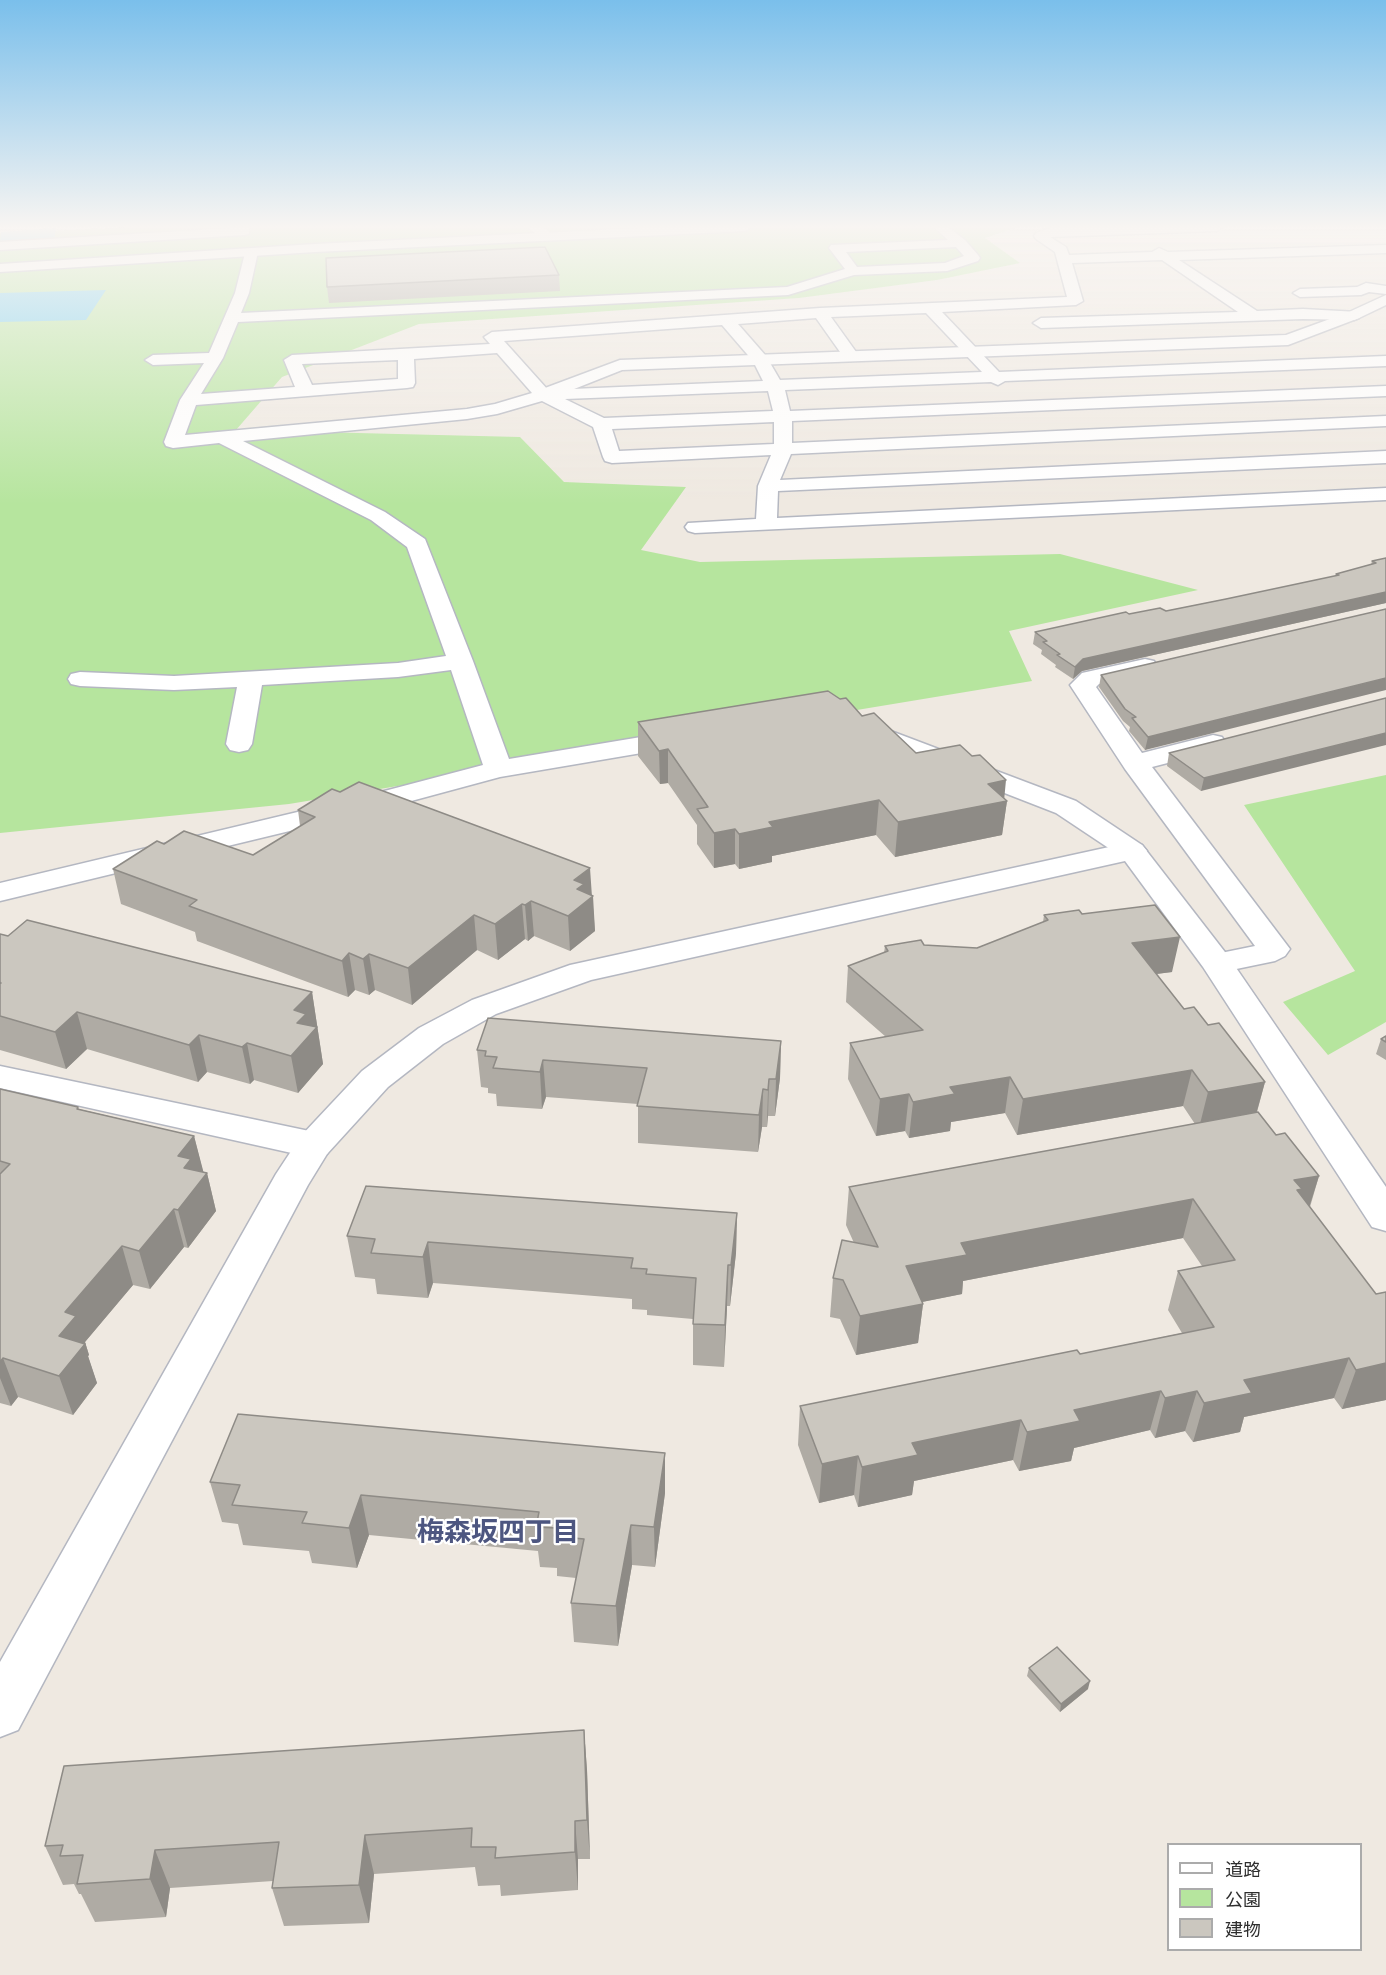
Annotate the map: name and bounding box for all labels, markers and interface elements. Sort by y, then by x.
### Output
district label: 梅森坂四丁目 [417,1517,579,1549]
legend [1167,1843,1362,1951]
text: 道路 [1225,1859,1261,1880]
text: 公園 [1225,1889,1261,1910]
text: 建物 [1225,1919,1261,1940]

